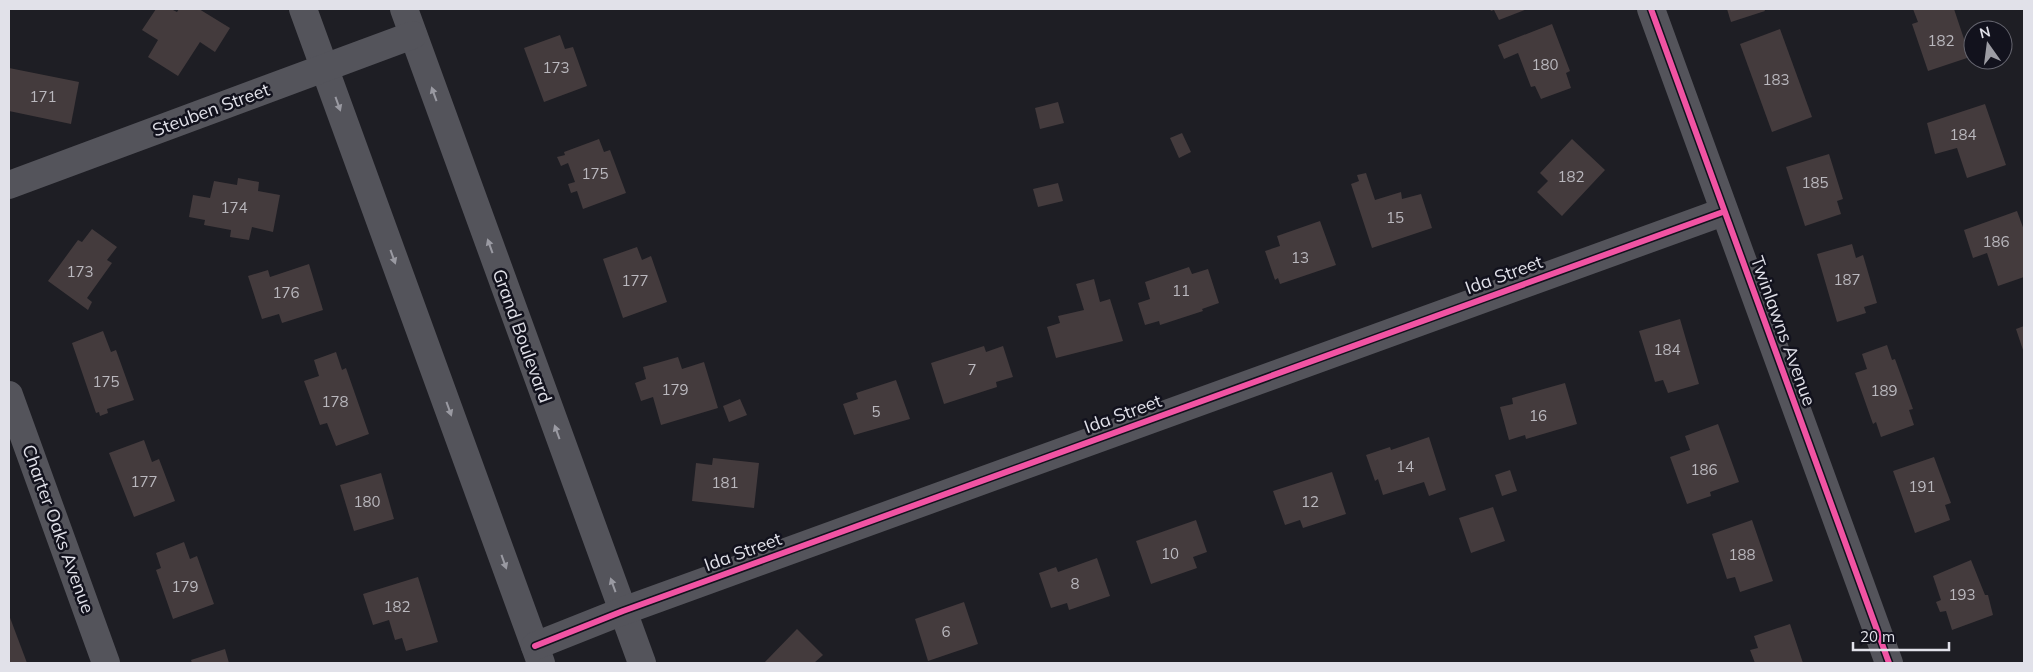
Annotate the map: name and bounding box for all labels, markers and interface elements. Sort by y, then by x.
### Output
north arrow [1963,20,2013,70]
text: N [1978,22,1992,42]
house number: 182 [1927,31,1955,50]
house number: 180 [1531,55,1559,74]
house number: 173 [542,58,570,77]
house number: 183 [1762,70,1790,89]
street label: Steuben Street [149,78,273,141]
one-way arrow [430,86,438,101]
house number: 171 [29,87,57,106]
one-way arrow [334,97,342,112]
house number: 184 [1949,125,1977,144]
house number: 175 [581,164,609,183]
house number: 182 [1557,167,1585,186]
house number: 185 [1801,173,1829,192]
house number: 174 [220,198,248,217]
house number: 15 [1386,208,1404,227]
house number: 186 [1982,232,2010,251]
one-way arrow [486,239,493,254]
house number: 13 [1291,248,1309,267]
one-way arrow [390,249,397,264]
street label: Ida Street [1462,250,1546,299]
street label: Twinlawns Avenue [1746,253,1821,409]
house number: 173 [66,262,94,281]
street label: Grand Boulevard [488,266,557,406]
house number: 187 [1833,270,1861,289]
house number: 177 [621,271,649,290]
house number: 11 [1172,281,1190,300]
house number: 176 [272,283,300,302]
house number: 184 [1653,340,1681,359]
house number: 7 [967,360,977,379]
house number: 175 [92,372,120,391]
house number: 179 [661,380,689,399]
house number: 189 [1870,381,1898,400]
street label: Ida Street [1081,389,1165,438]
house number: 178 [321,392,349,411]
one-way arrow [446,402,453,417]
house number: 5 [871,402,881,421]
house number: 16 [1529,406,1547,425]
one-way arrow [553,424,561,439]
street label: Charter Oaks Avenue [17,441,100,616]
house number: 14 [1396,457,1414,476]
house number: 186 [1690,460,1718,479]
house number: 177 [130,472,158,491]
house number: 181 [711,473,739,492]
house number: 191 [1908,477,1936,496]
house number: 180 [353,492,381,511]
house number: 12 [1301,492,1319,511]
street label: Ida Street [701,527,785,576]
house number: 10 [1161,544,1179,563]
house number: 188 [1728,545,1756,564]
one-way arrow [500,555,508,570]
house number: 8 [1070,574,1080,593]
house number: 179 [171,577,199,596]
one-way arrow [609,577,616,592]
house number: 193 [1948,585,1976,604]
house number: 182 [383,597,411,616]
scale bar [1853,620,1949,652]
house number: 6 [941,622,951,641]
text: 20 m [1860,627,1895,646]

